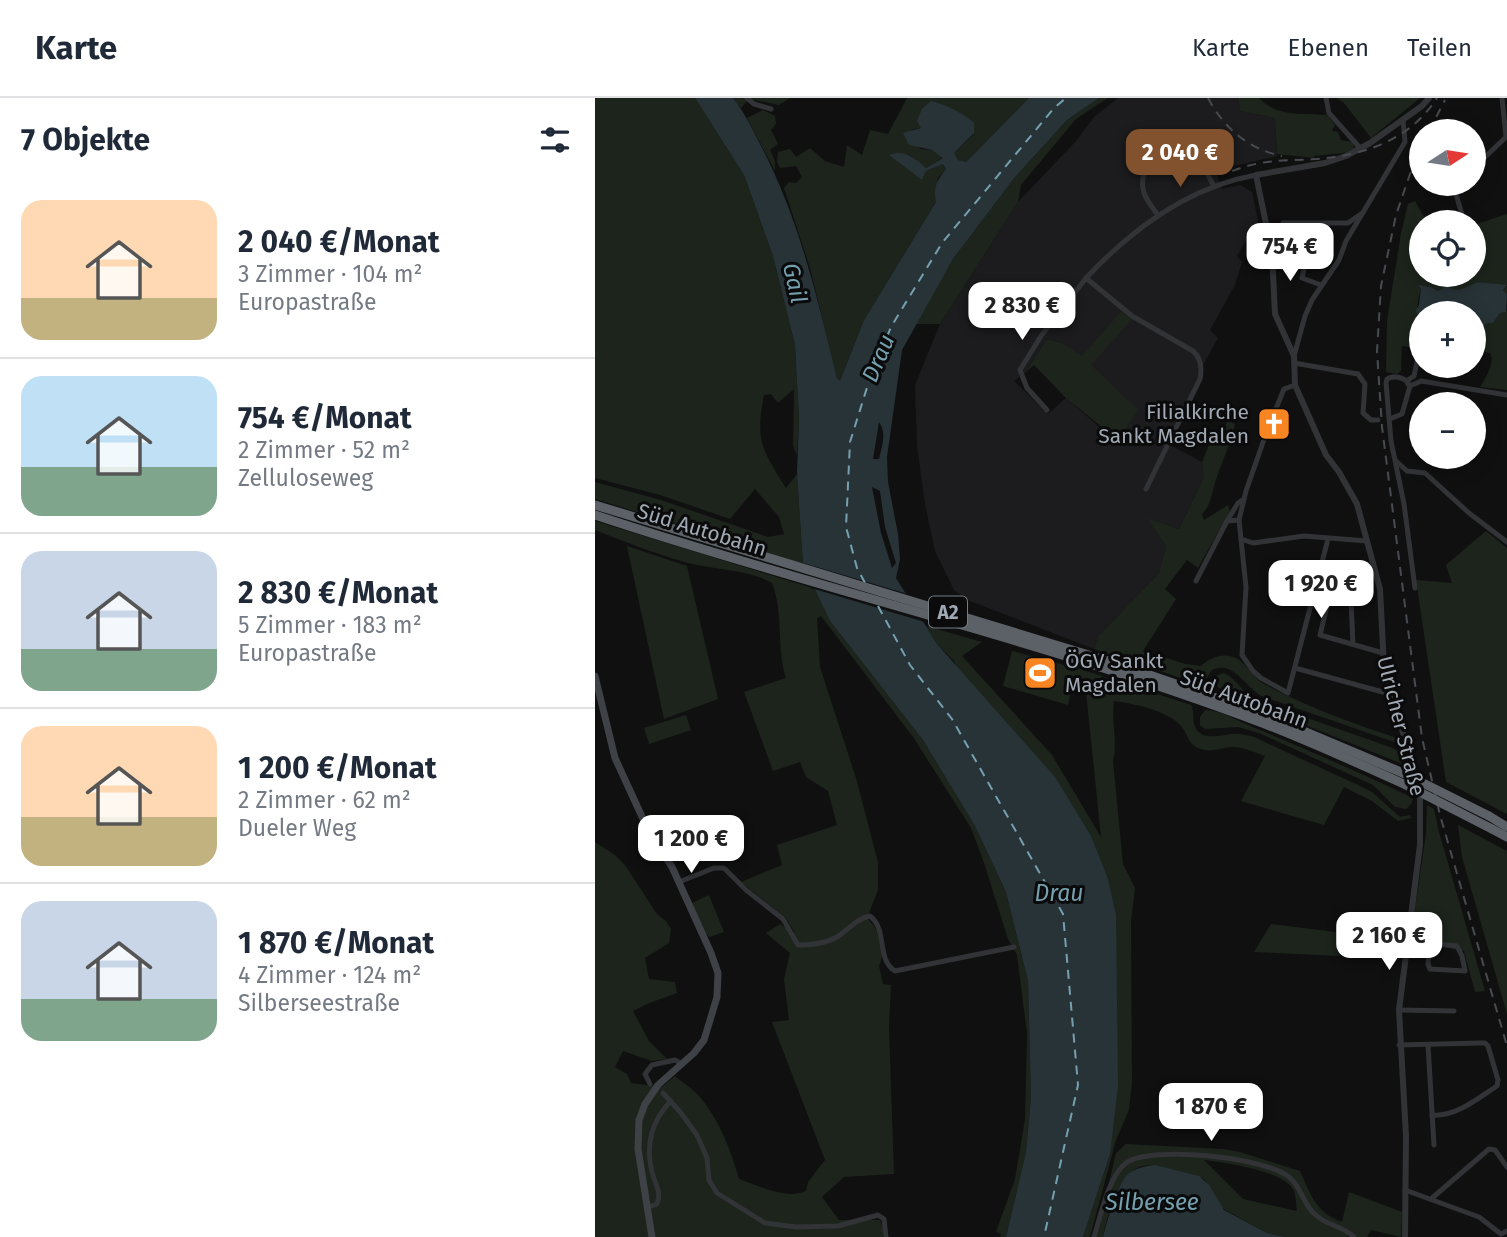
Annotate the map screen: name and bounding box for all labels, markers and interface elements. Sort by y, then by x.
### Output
text: Karte [35,28,117,68]
text: Karte [1192,34,1250,62]
text: Ebenen [1288,34,1369,62]
text: Teilen [1407,34,1472,62]
north arrow [1409,119,1486,196]
map controls [1409,119,1486,469]
icon: filters [536,121,574,159]
text: 7 Objekte [21,122,150,158]
pin: 2 040 € [1115,130,1245,189]
text: 2 040 € [1142,138,1218,166]
button: locate [1409,210,1486,287]
pin: 754 € [1241,223,1339,283]
text: 2 040 €/Monat [238,224,440,260]
icon: home [77,228,161,312]
text: 754 € [1263,232,1317,260]
text: 3 Zimmer · 104 m² [238,260,423,288]
water label: Gail [777,260,813,306]
pin: 2 830 € [957,282,1087,342]
text: Europastraße [238,288,376,316]
text: 2 830 € [984,291,1060,319]
button: + [1409,301,1486,378]
water label: Drau [856,330,900,386]
button: − [1409,392,1486,469]
place label: Filialkirche Sankt Magdalen [1098,399,1249,449]
text: 754 €/Monat [238,400,412,436]
icon: home [77,404,161,488]
church icon: Filialkirche Sankt Magdalen [1255,405,1293,443]
text: 2 Zimmer · 52 m² [238,436,410,464]
text: Zelluloseweg [238,464,373,492]
street label: Süd Autobahn [634,498,770,562]
pin: 1 920 € [1256,560,1386,620]
text: 1 920 € [1285,569,1357,597]
text: 2 830 €/Monat [238,575,438,611]
icon: home [77,579,161,663]
road number: A2 [929,597,967,628]
text: 5 Zimmer · 183 m² [238,611,422,639]
text: Europastraße [238,639,376,667]
place label: ÖGV Sankt Magdalen [1065,648,1164,698]
street label: Ulricher Straße [1371,653,1431,799]
sports icon: ÖGV Sankt Magdalen [1021,654,1059,692]
street label: Süd Autobahn [1177,664,1311,734]
text: 1 200 €/Monat [238,750,437,786]
icon: home [77,754,161,838]
text: 2 Zimmer · 62 m² [238,786,411,814]
text: Dueler Weg [238,814,356,842]
pin: 1 200 € [626,816,756,875]
text: 1 200 € [654,824,728,852]
water label: Drau [1034,879,1084,907]
pin: 2 160 € [1324,912,1454,972]
text: 2 160 € [1352,921,1426,949]
text: 1 870 €/Monat [238,925,434,961]
icon: home [77,929,161,1013]
text: 4 Zimmer · 124 m² [238,961,421,989]
text: Silberseestraße [238,989,400,1017]
pin: 1 870 € [1146,1084,1276,1143]
text: 1 870 € [1175,1092,1247,1120]
water label: Silbersee [1104,1188,1199,1216]

